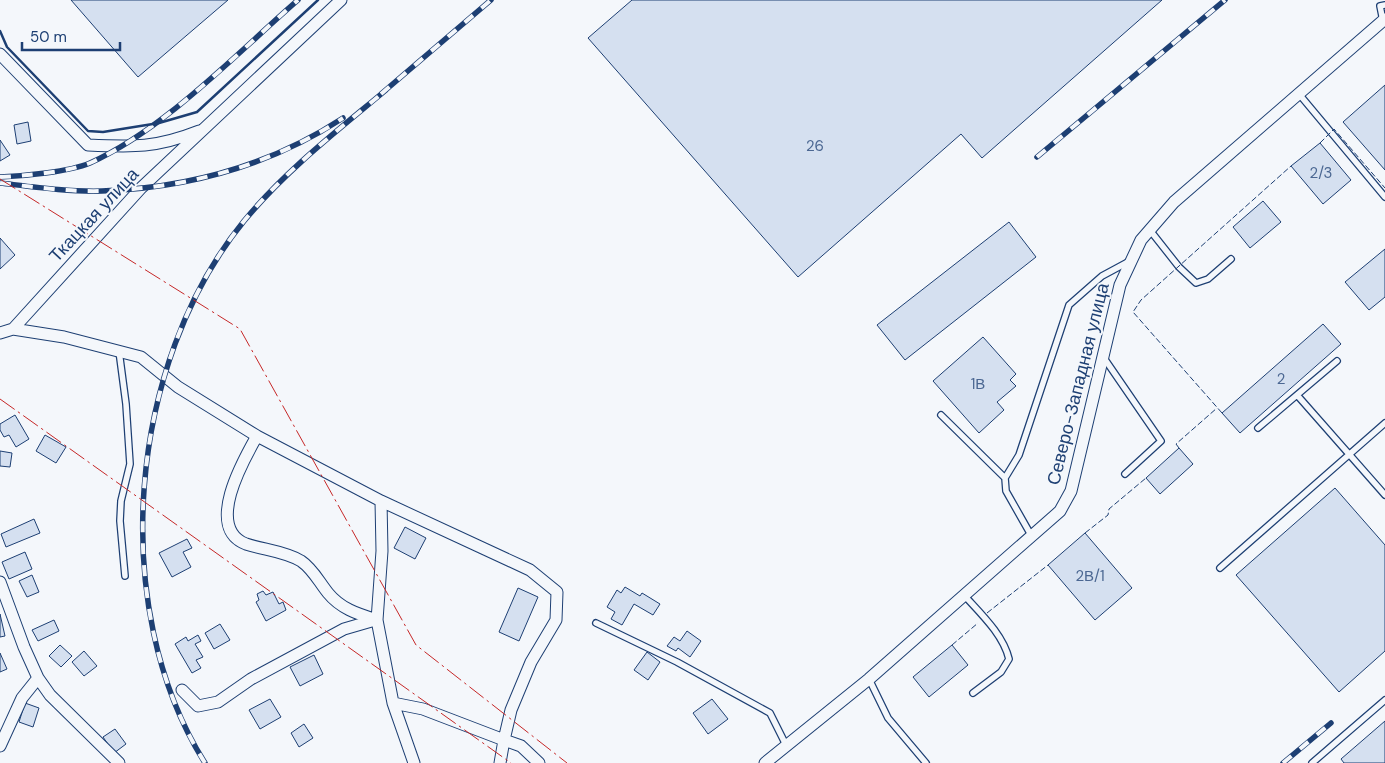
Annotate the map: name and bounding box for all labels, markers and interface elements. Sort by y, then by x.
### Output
scale bar [22,20,120,52]
text: 50 m [30,27,67,47]
house number: 26 [806,136,824,156]
street label: Ткацкая улица [44,162,145,267]
house number: 2/3 [1310,163,1332,183]
street label: Северо-Западная улица [1041,280,1115,487]
house number: 2 [1277,369,1285,389]
house number: 1В [971,374,985,394]
house number: 2В/1 [1075,566,1105,586]

